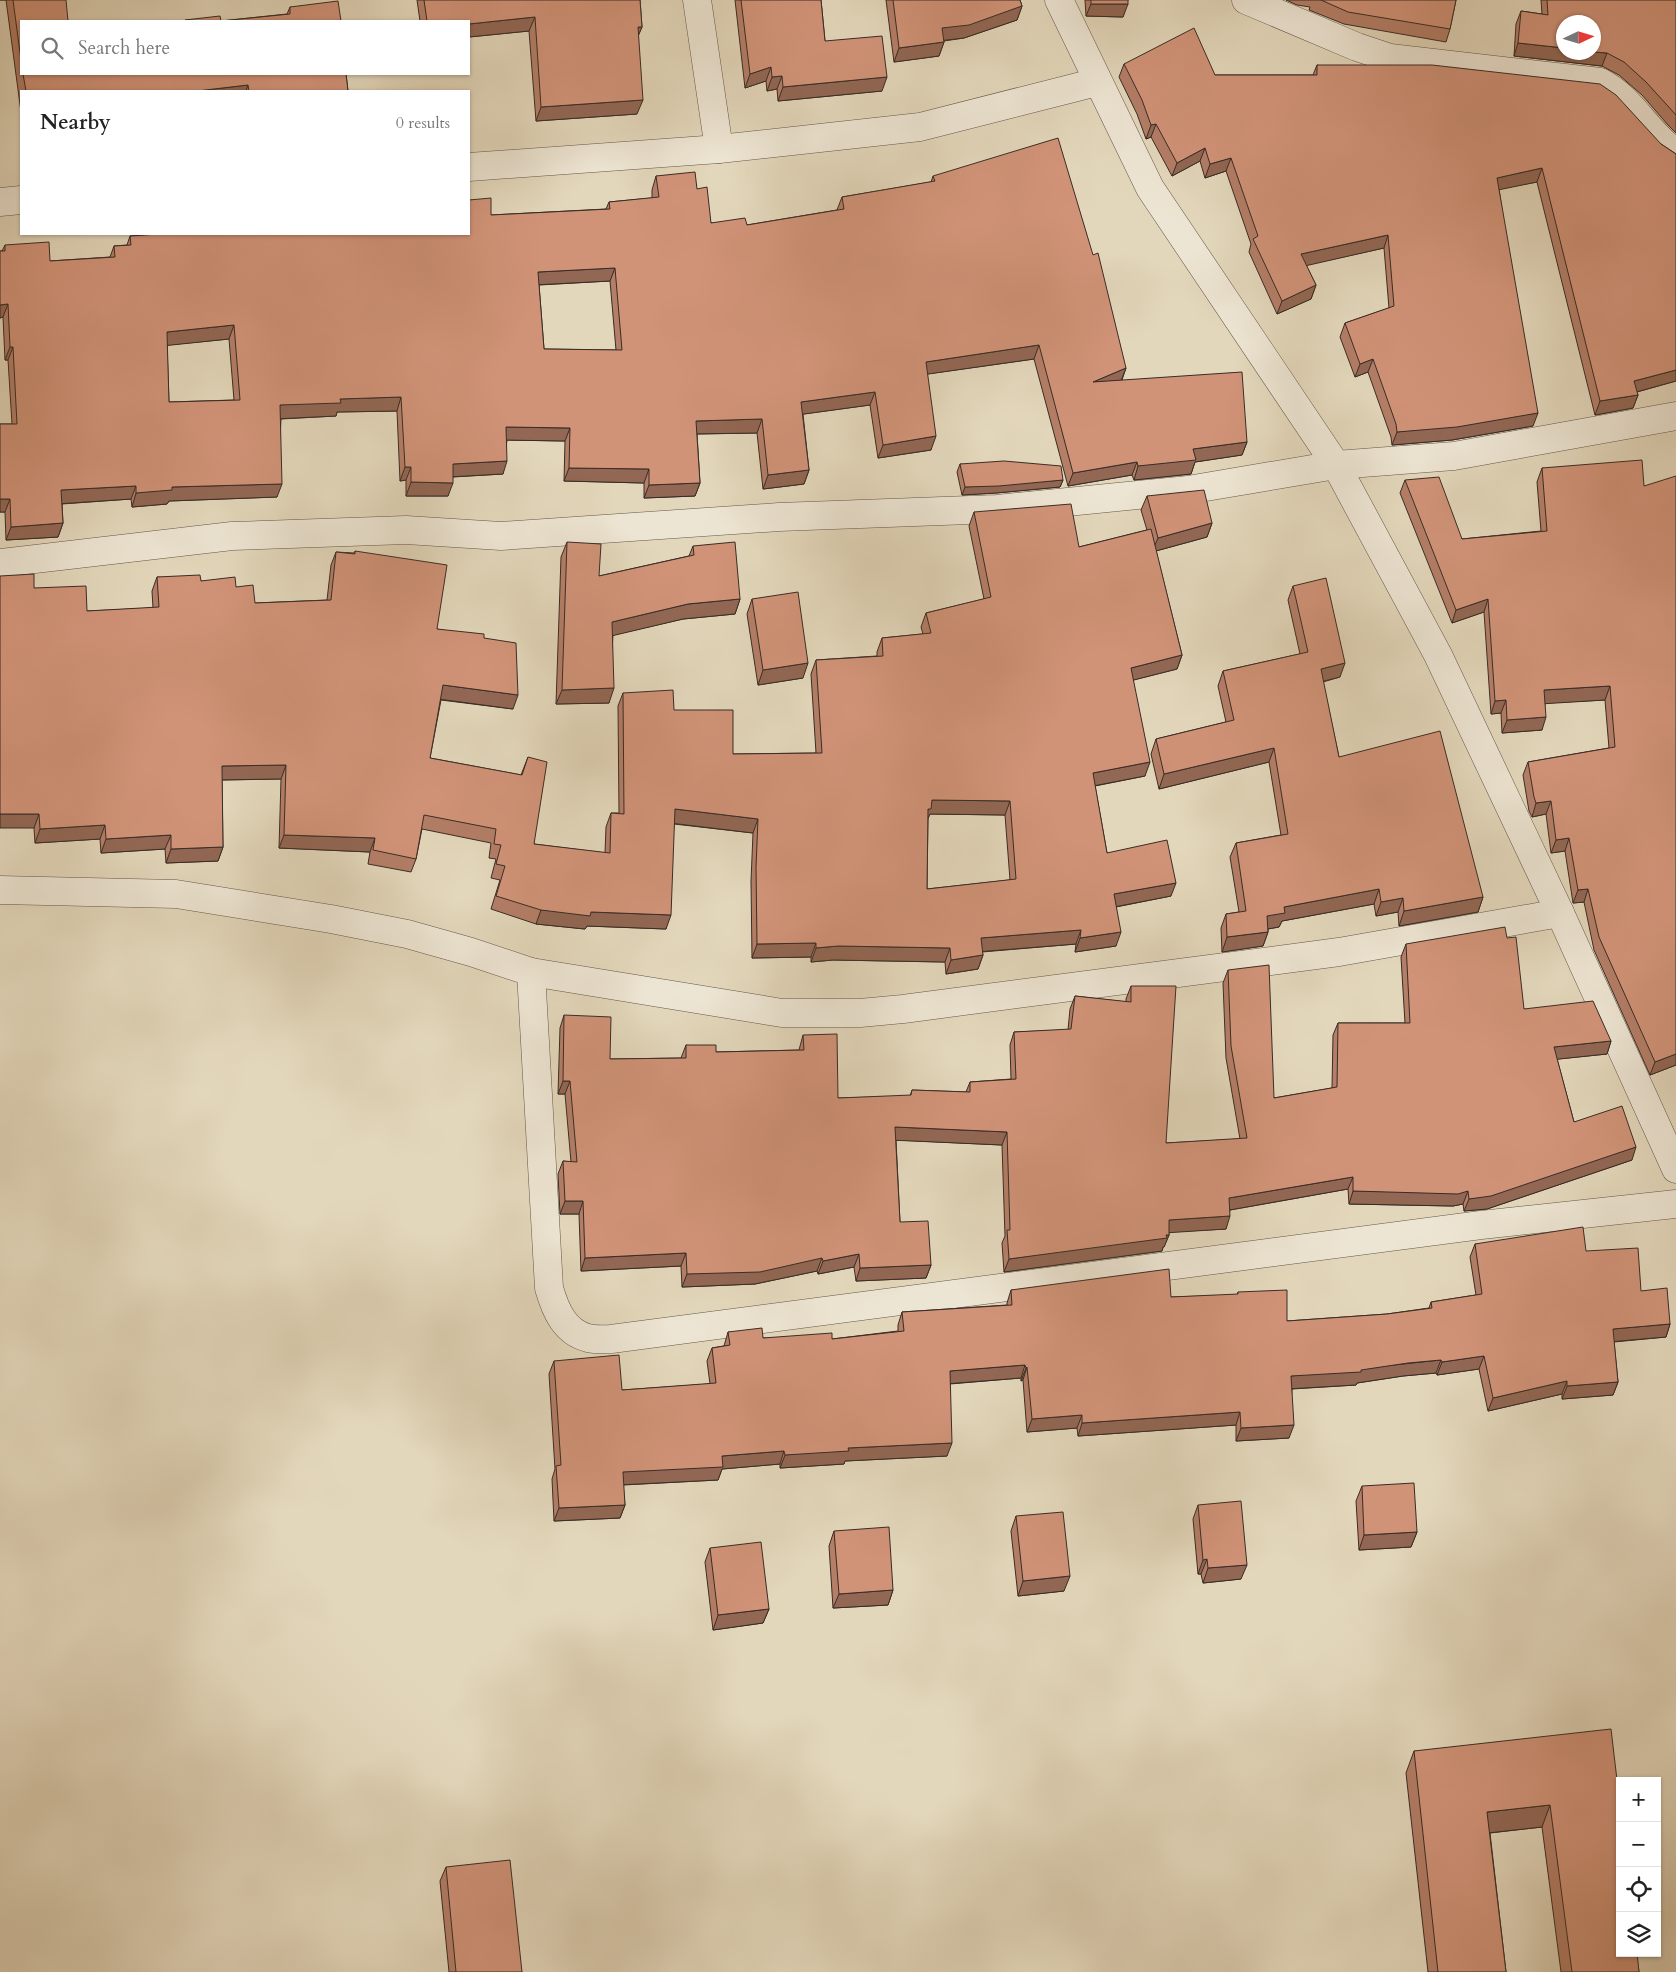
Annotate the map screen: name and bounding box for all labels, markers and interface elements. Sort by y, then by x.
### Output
north arrow [1556,15,1601,60]
search box [20,20,470,75]
icon: search [38,34,66,62]
text: Search here [78,35,170,61]
text: Nearby [40,108,111,137]
text: 0 results [396,112,450,134]
map controls [1616,1777,1661,1957]
button: + [1616,1777,1661,1822]
button: − [1616,1822,1661,1867]
button: locate [1616,1867,1661,1912]
button: layers [1616,1912,1661,1957]

